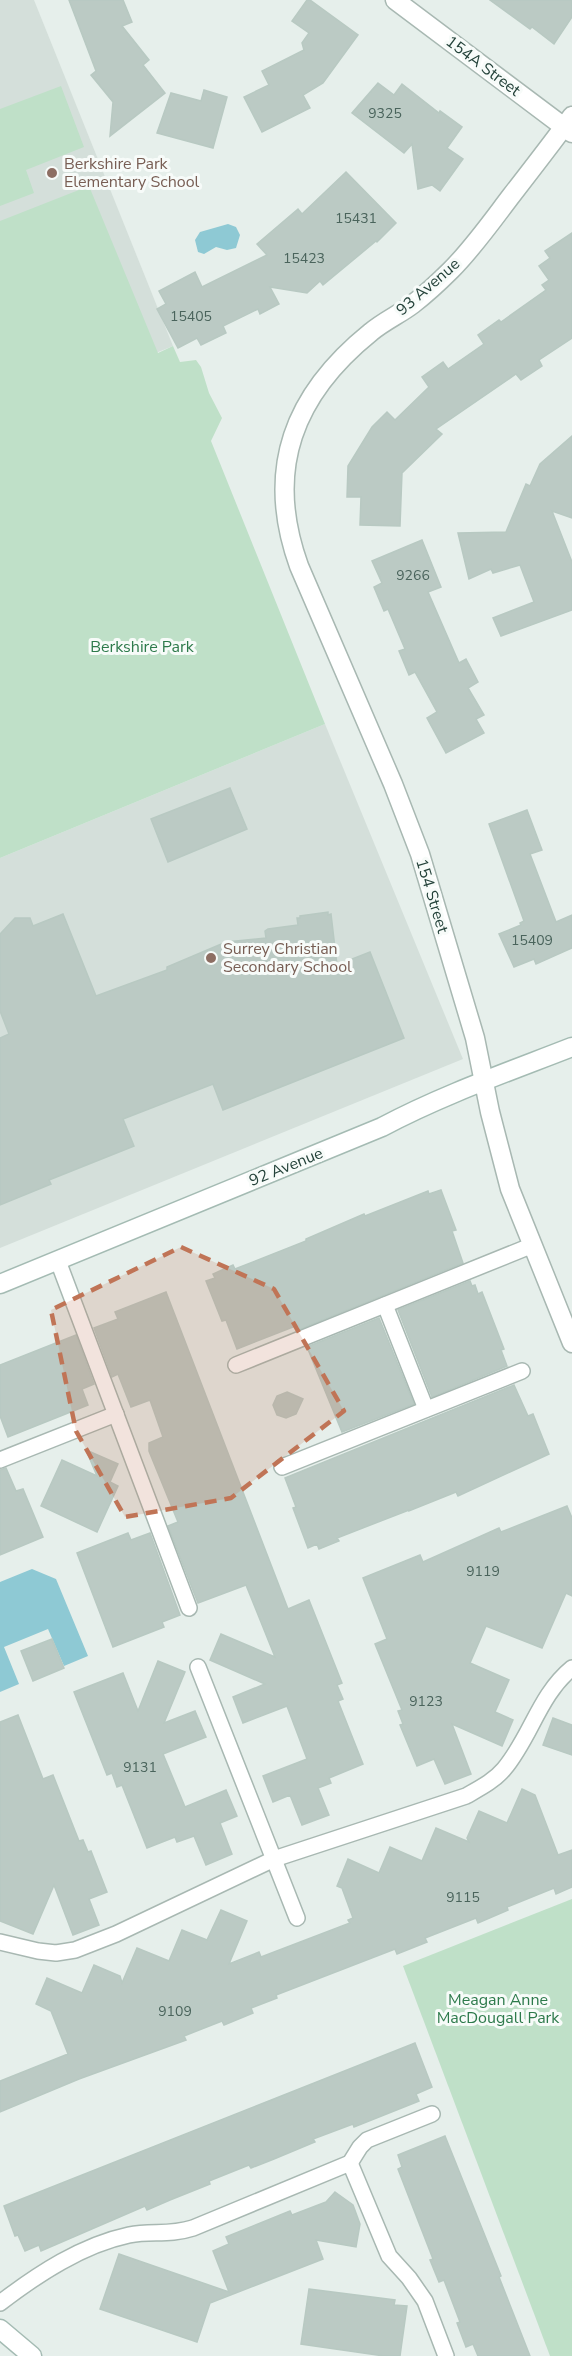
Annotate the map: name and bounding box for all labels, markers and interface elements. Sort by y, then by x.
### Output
street label: 154A Street [441,31,525,102]
house number: 9325 [368,104,402,123]
place label: Berkshire Park Elementary School [64,153,200,193]
marker: Berkshire Park Elementary School [45,166,59,180]
house number: 15431 [335,209,377,228]
house number: 15423 [283,249,325,268]
street label: 93 Avenue [391,253,465,321]
house number: 15405 [170,307,212,326]
house number: 9266 [396,566,430,585]
park label: Berkshire Park [90,636,195,658]
street label: 154 Street [410,856,454,936]
house number: 15409 [511,931,553,950]
place label: Surrey Christian Secondary School [223,938,352,978]
marker: Surrey Christian Secondary School [204,951,218,965]
street label: 92 Avenue [246,1142,326,1192]
house number: 9119 [466,1562,500,1581]
house number: 9123 [409,1692,443,1711]
house number: 9131 [123,1758,157,1777]
house number: 9115 [446,1888,480,1907]
park label: Meagan Anne MacDougall Park [437,1989,560,2029]
house number: 9109 [158,2002,192,2021]

